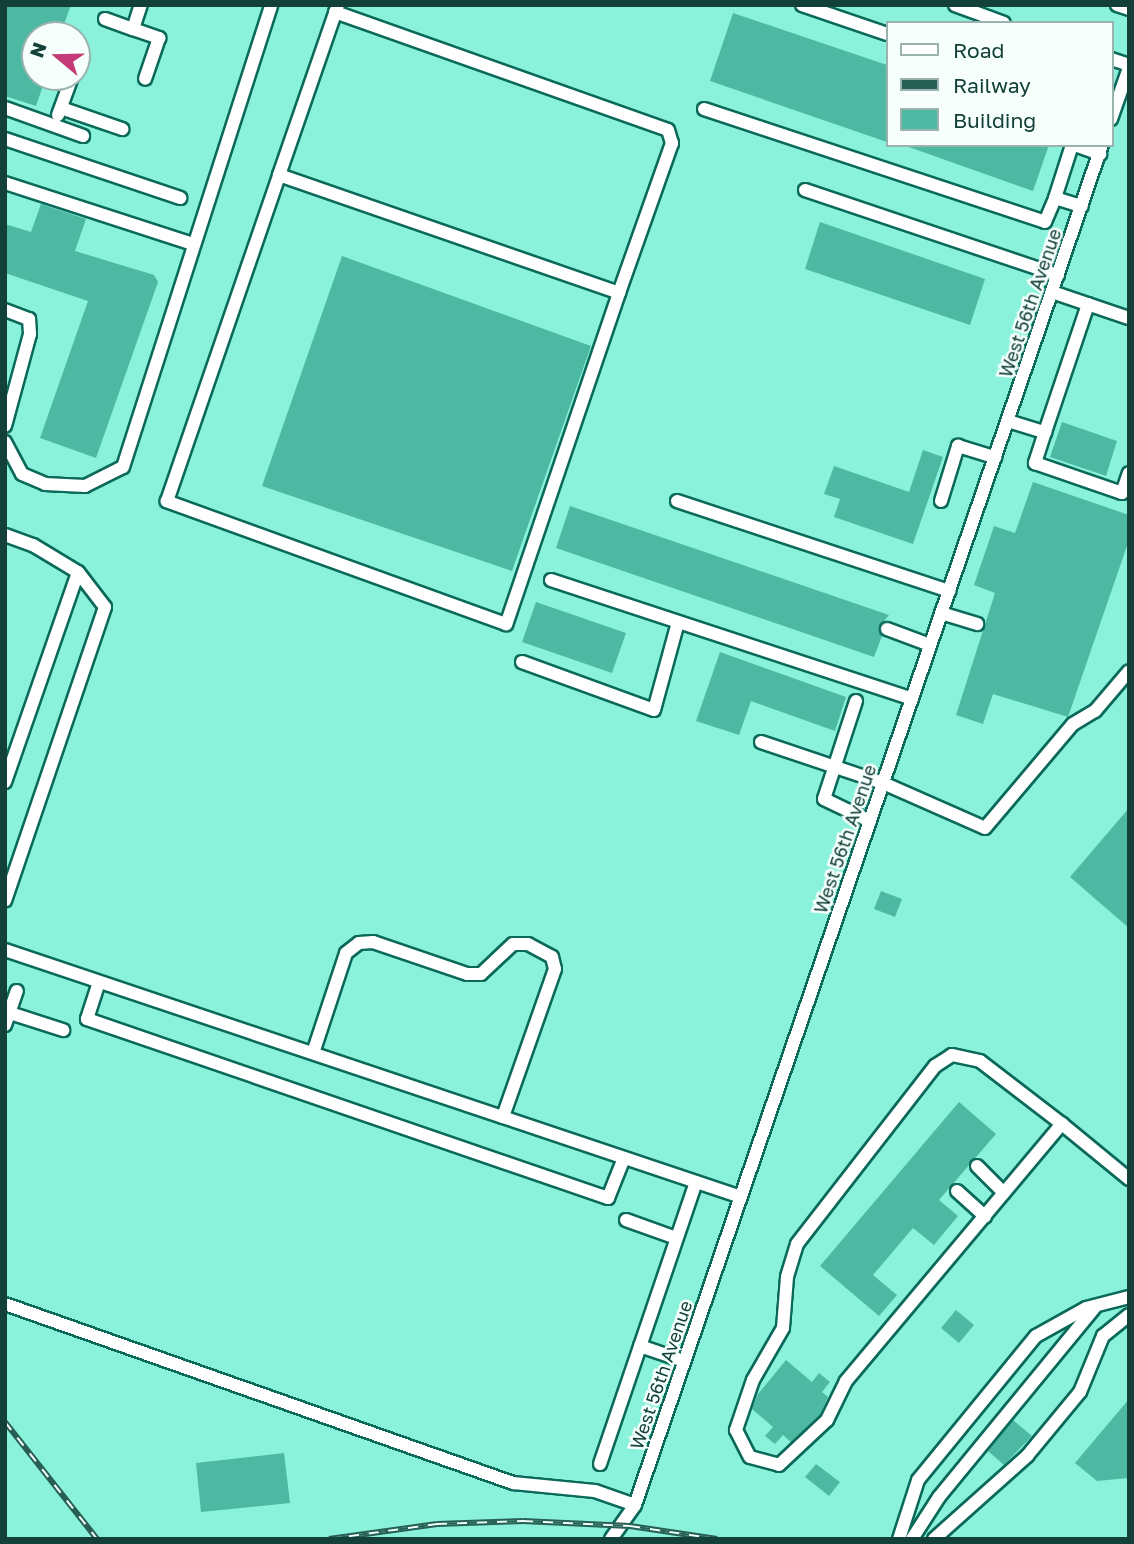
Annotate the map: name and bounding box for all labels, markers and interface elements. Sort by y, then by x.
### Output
north arrow [21,21,91,91]
legend [886,21,1113,147]
text: Road [953,37,1004,63]
text: N [24,39,51,60]
text: Railway [953,72,1031,98]
text: Building [953,107,1036,133]
street label: West 56th Avenue [994,226,1066,380]
street label: West 56th Avenue [809,762,881,916]
street label: West 56th Avenue [625,1298,697,1452]

